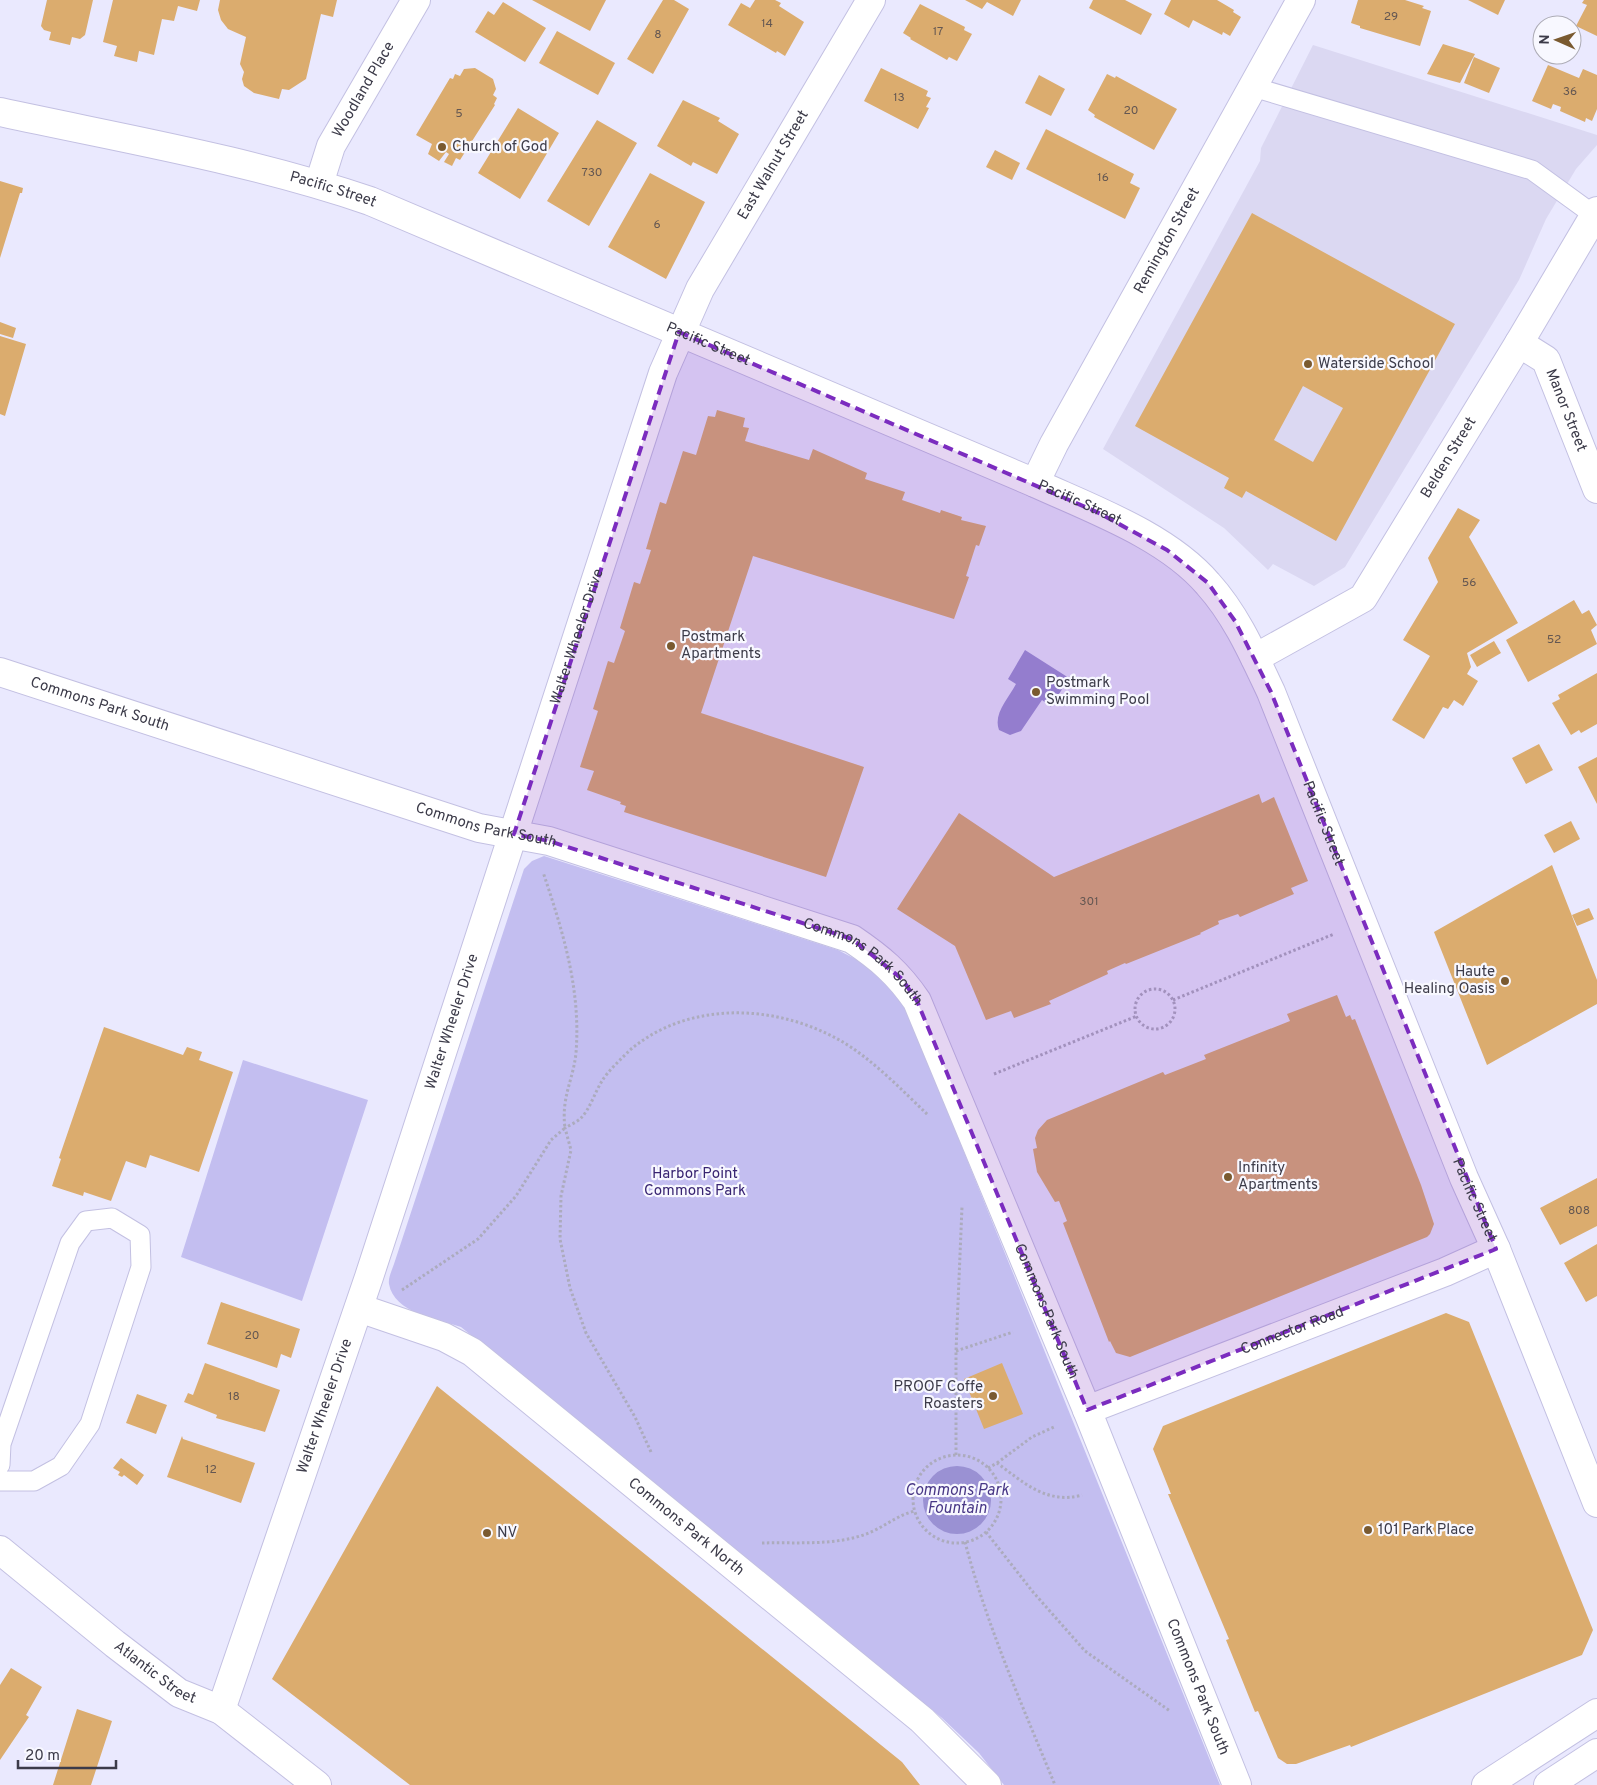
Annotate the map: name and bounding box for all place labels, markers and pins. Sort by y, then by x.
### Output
place label: Church of God [452,138,548,157]
marker: Church of God [436,141,448,153]
place label: Waterside School [1318,355,1434,374]
marker: Waterside School [1302,358,1314,370]
place label: Postmark Apartments [681,628,761,664]
marker: Postmark Apartments [665,640,677,652]
place label: Postmark Swimming Pool [1046,674,1149,710]
marker: Postmark Swimming Pool [1030,686,1042,698]
place label: Haute Healing Oasis [1404,963,1495,999]
marker: Haute Healing Oasis [1499,975,1511,987]
place label: Infinity Apartments [1238,1159,1318,1195]
marker: Infinity Apartments [1222,1171,1234,1183]
place label: PROOF Coffe Roasters [893,1378,983,1414]
marker: PROOF Coffe Roasters [987,1390,999,1402]
place label: 101 Park Place [1378,1521,1474,1540]
place label: NV [497,1524,518,1543]
marker: 101 Park Place [1362,1524,1374,1536]
marker: NV [481,1527,493,1539]

